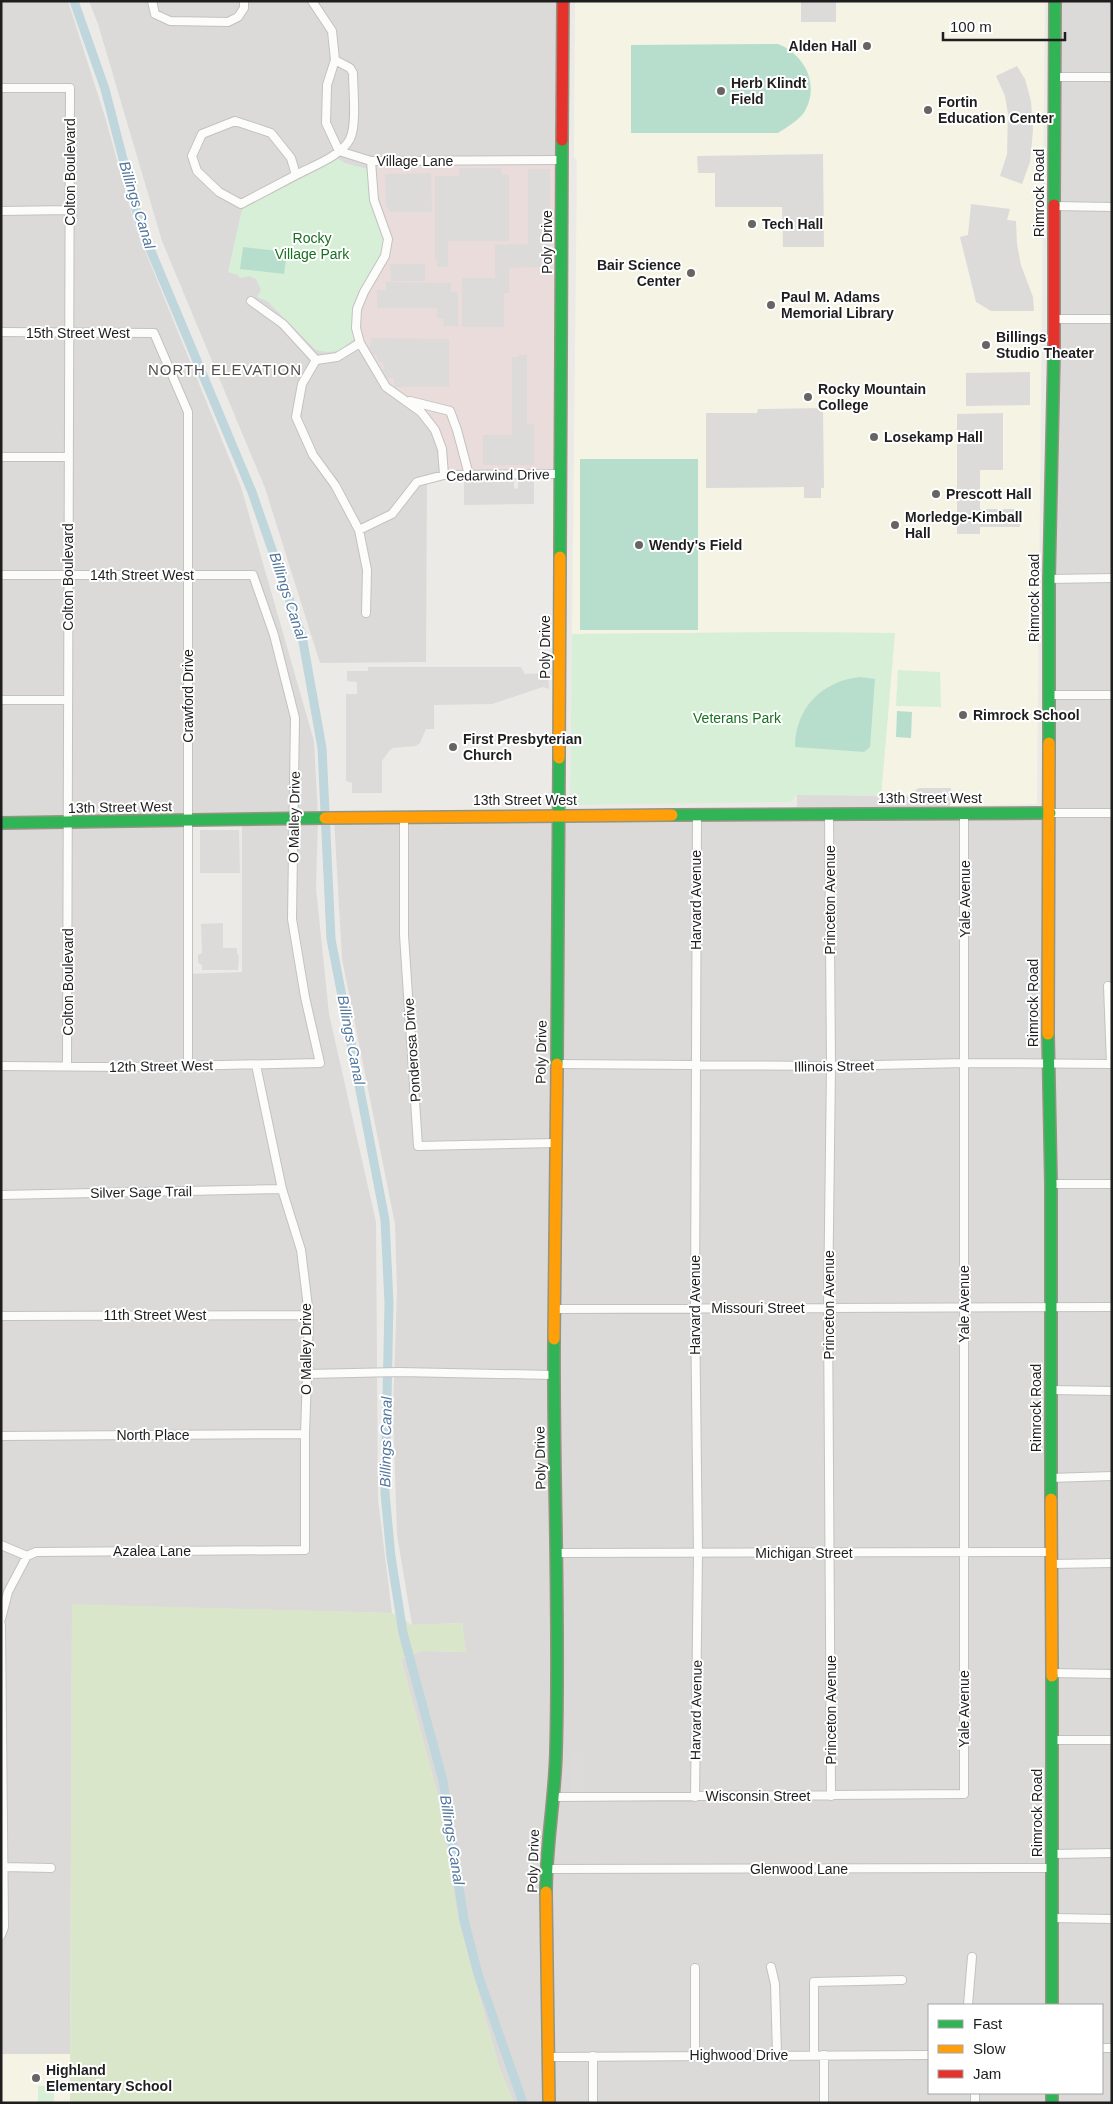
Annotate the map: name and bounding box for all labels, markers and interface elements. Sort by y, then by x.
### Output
scale bar [943,10,1066,42]
text: 100 m [950,18,992,35]
place label: Alden Hall [789,38,857,54]
marker: Alden Hall [861,40,873,52]
place label: Herb Klindt Field [731,75,807,107]
marker: Herb Klindt Field [715,85,727,97]
place label: Fortin Education Center [938,94,1054,126]
marker: Fortin Education Center [922,104,934,116]
street label: Colton Boulevard [62,118,78,226]
street label: Rimrock Road [1031,149,1047,237]
street label: Village Lane [377,153,454,169]
water label: Billings Canal [116,159,159,251]
street label: Poly Drive [539,210,555,274]
place label: Tech Hall [762,216,823,232]
marker: Tech Hall [746,218,758,230]
park label: Rocky Village Park [275,230,350,262]
place label: Bair Science Center [597,257,682,289]
marker: Bair Science Center [685,267,697,279]
place label: Paul M. Adams Memorial Library [781,289,894,321]
marker: Paul M. Adams Memorial Library [765,299,777,311]
street label: 15th Street West [26,325,130,341]
place label: Billings Studio Theater [996,329,1095,361]
marker: Billings Studio Theater [980,339,992,351]
district label: NORTH ELEVATION [148,361,302,378]
place label: Rocky Mountain College [818,381,926,413]
marker: Rocky Mountain College [802,391,814,403]
place label: Losekamp Hall [884,429,983,445]
marker: Losekamp Hall [868,431,880,443]
street label: Cedarwind Drive [446,466,550,484]
place label: Prescott Hall [946,486,1032,502]
marker: Prescott Hall [930,488,942,500]
place label: Morledge-Kimball Hall [905,509,1022,541]
marker: Morledge-Kimball Hall [889,519,901,531]
street label: Colton Boulevard [60,523,76,631]
place label: Wendy's Field [649,537,742,553]
marker: Wendy's Field [633,539,645,551]
water label: Billings Canal [266,550,311,642]
street label: Rimrock Road [1026,554,1042,642]
street label: 14th Street West [90,567,194,583]
street label: Poly Drive [537,615,553,679]
street label: Crawford Drive [180,649,196,743]
place label: Rimrock School [973,707,1080,723]
marker: Rimrock School [957,709,969,721]
park label: Veterans Park [693,710,782,726]
place label: First Presbyterian Church [463,731,582,763]
marker: First Presbyterian Church [447,741,459,753]
street label: O Malley Drive [285,771,303,863]
street label: 13th Street West [878,790,982,806]
street label: 13th Street West [473,792,577,808]
street label: 13th Street West [68,798,172,816]
street label: Princeton Avenue [822,845,838,955]
street label: Harvard Avenue [688,850,704,950]
street label: Yale Avenue [957,860,973,938]
street label: Colton Boulevard [60,928,76,1036]
street label: Rimrock Road [1025,959,1041,1047]
water label: Billings Canal [334,994,369,1087]
street label: Ponderosa Drive [400,997,424,1103]
street label: Poly Drive [532,1020,550,1084]
street label: 12th Street West [109,1057,213,1075]
street label: Illinois Street [794,1057,874,1075]
street label: Silver Sage Trail [90,1183,192,1201]
street label: Princeton Avenue [821,1250,837,1360]
street label: Harvard Avenue [687,1255,703,1355]
street label: Yale Avenue [956,1265,972,1343]
street label: Missouri Street [711,1300,805,1316]
street label: O Malley Drive [298,1303,314,1395]
street label: 11th Street West [104,1307,207,1323]
street label: Rimrock Road [1028,1364,1044,1452]
water label: Billings Canal [376,1396,395,1488]
street label: Poly Drive [531,1426,549,1490]
street label: North Place [116,1427,190,1443]
street label: Azalea Lane [113,1543,191,1559]
street label: Michigan Street [755,1545,853,1561]
street label: Princeton Avenue [823,1655,839,1765]
street label: Harvard Avenue [687,1660,705,1760]
street label: Yale Avenue [956,1670,972,1748]
street label: Rimrock Road [1029,1769,1045,1857]
street label: Wisconsin Street [705,1788,811,1804]
water label: Billings Canal [437,1794,468,1887]
street label: Poly Drive [524,1829,542,1893]
street label: Glenwood Lane [750,1861,848,1877]
legend [928,2004,1103,2094]
text: Fast [973,2015,1003,2032]
text: Slow [973,2040,1006,2057]
street label: Highwood Drive [690,2047,789,2063]
place label: Highland Elementary School [46,2062,172,2094]
text: Jam [973,2065,1001,2082]
marker: Highland Elementary School [30,2072,42,2084]

